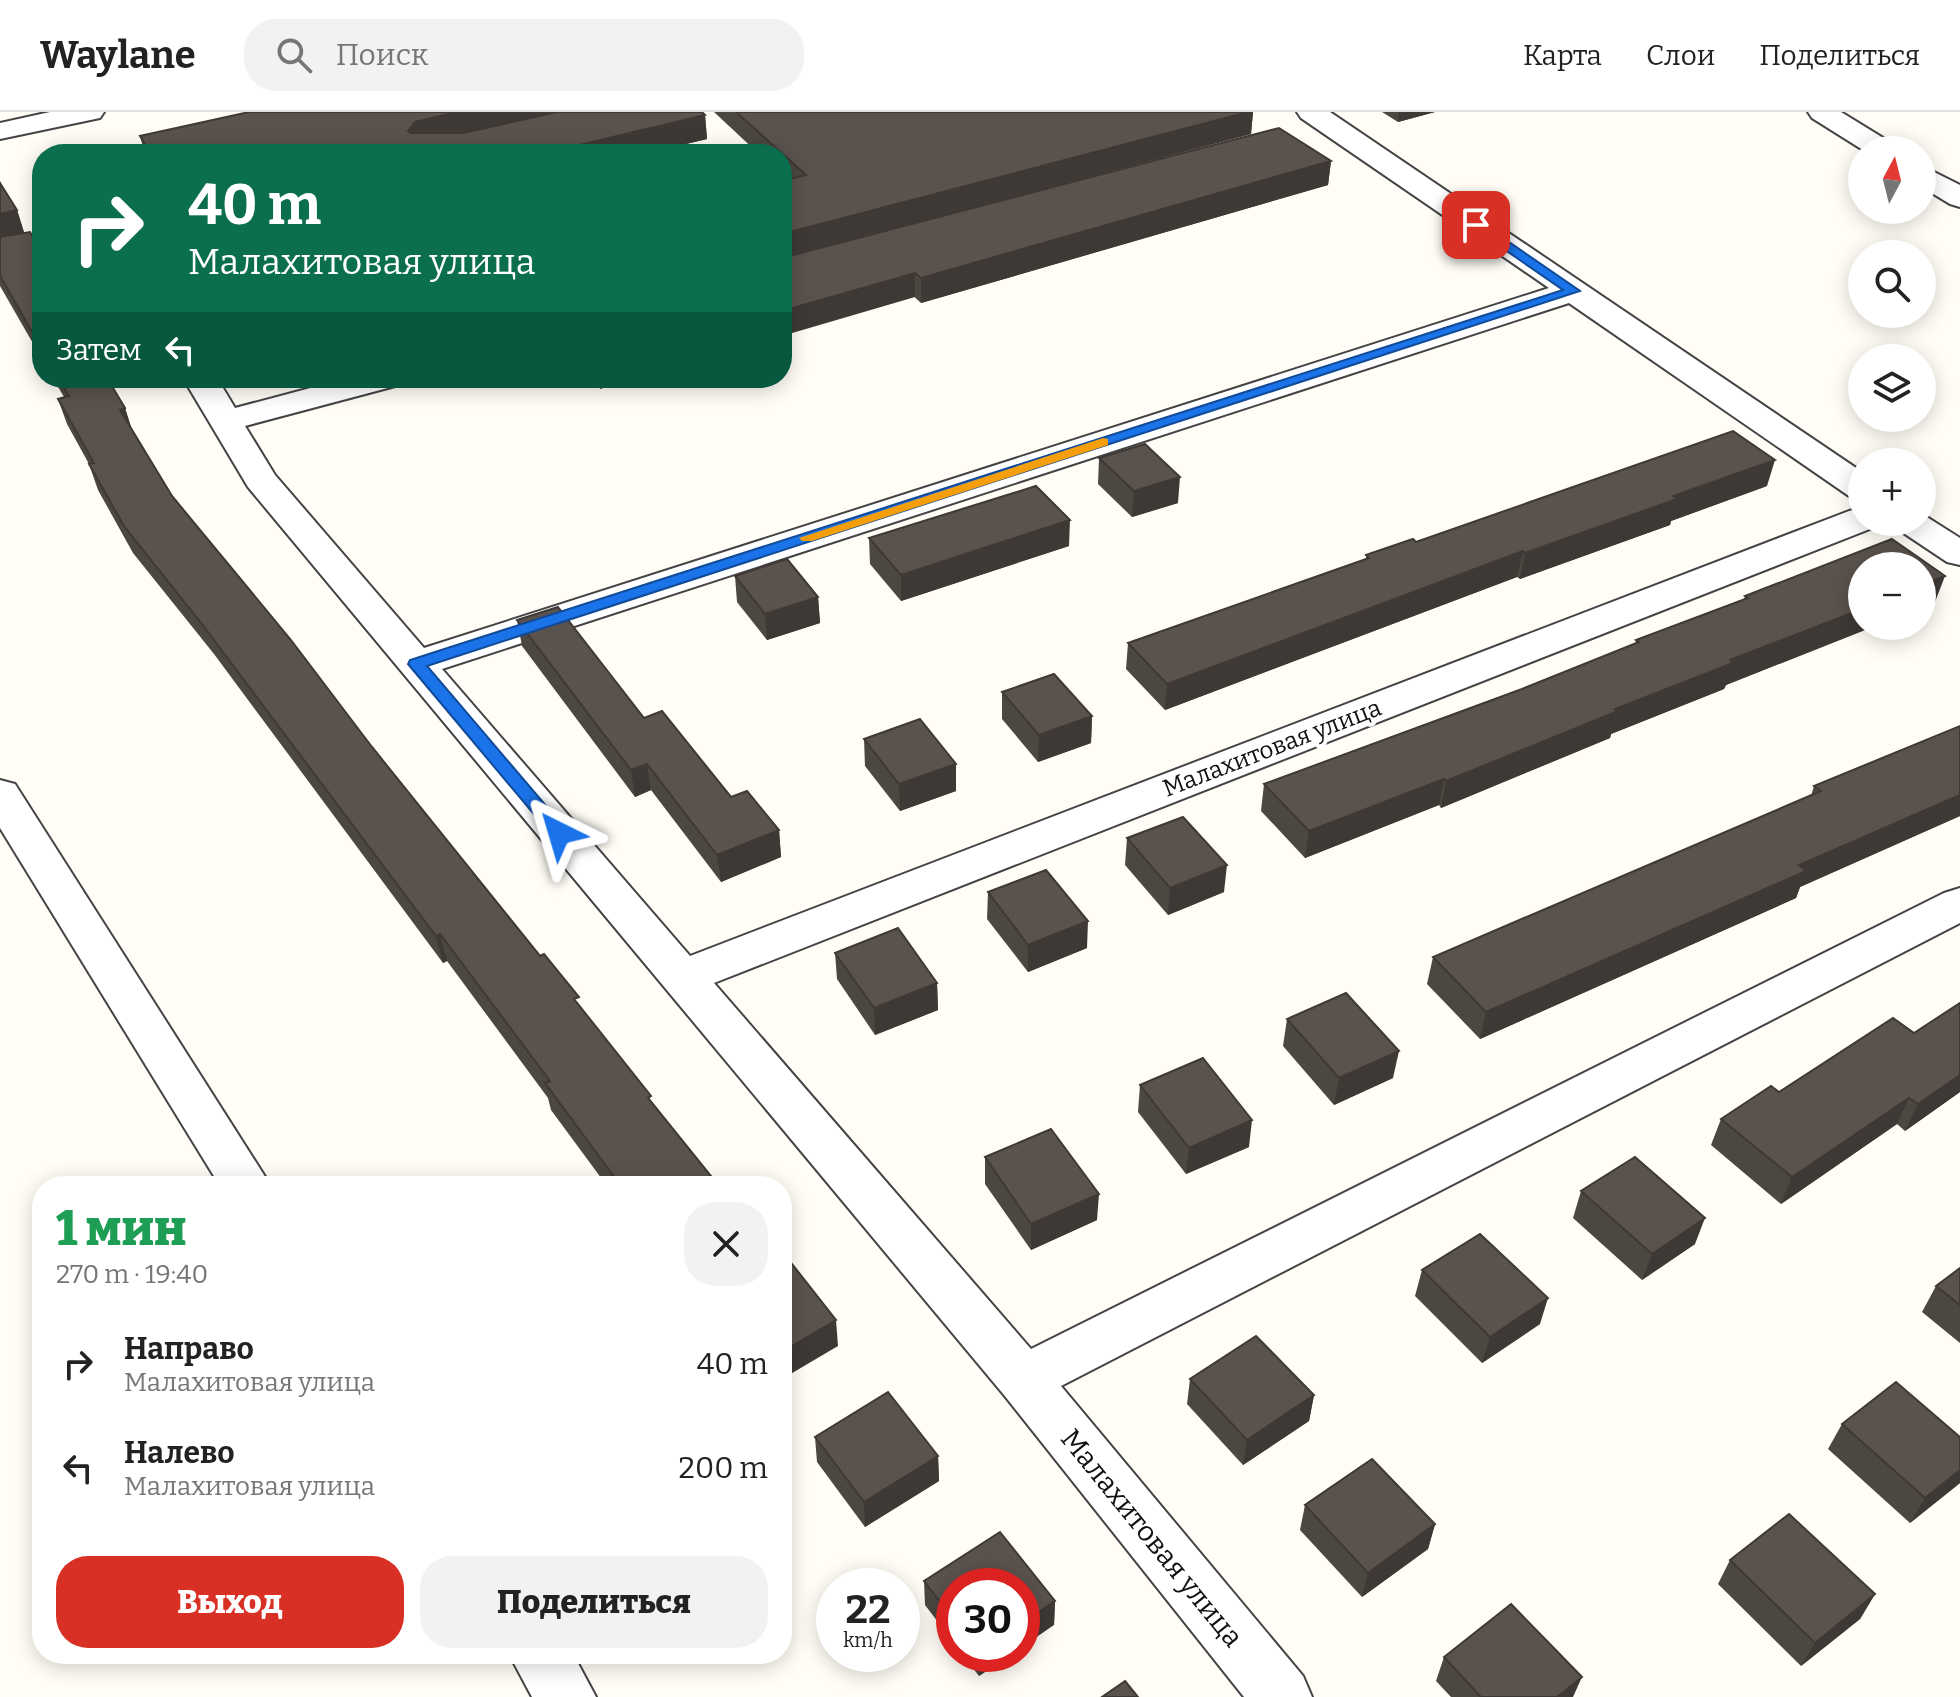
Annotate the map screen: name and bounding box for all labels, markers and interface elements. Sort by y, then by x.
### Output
search box [244,19,804,91]
text: Waylane [40,32,196,78]
icon: search [272,33,316,77]
text: Поиск [336,37,428,73]
text: Карта [1523,39,1602,72]
text: Слои [1646,39,1715,72]
text: Поделиться [1759,39,1920,72]
north arrow [1848,136,1936,224]
map controls [1848,136,1936,640]
text: 40 m [188,172,321,239]
icon: right [56,176,160,280]
pin [1442,191,1510,259]
icon: arrive [1454,203,1498,247]
text: Малахитовая улица [188,240,536,284]
button: search [1848,240,1936,328]
icon: left [158,328,202,372]
text: Затем [56,332,142,368]
button: layers [1848,344,1936,432]
button: + [1848,448,1936,536]
button: − [1848,552,1936,640]
street label: Малахитовая улица [1159,693,1385,803]
position arrow [517,791,601,875]
text: 1 мин [56,1200,187,1258]
button: close [684,1202,768,1286]
text: 270 m · 19:40 [56,1259,208,1290]
text: Направо [124,1331,254,1367]
icon: right [56,1342,100,1386]
text: 40 m [697,1346,768,1382]
text: Малахитовая улица [124,1367,375,1398]
street label: Малахитовая улица [1054,1423,1250,1653]
text: Налево [124,1435,235,1471]
icon: left [56,1446,100,1490]
text: 200 m [679,1450,768,1486]
text: Малахитовая улица [124,1471,375,1502]
button: Выход [56,1556,404,1648]
button: Поделиться [420,1556,768,1648]
speed limit sign: 30 [936,1568,1040,1672]
text: 22 [845,1586,891,1634]
text: km/h [843,1628,893,1652]

